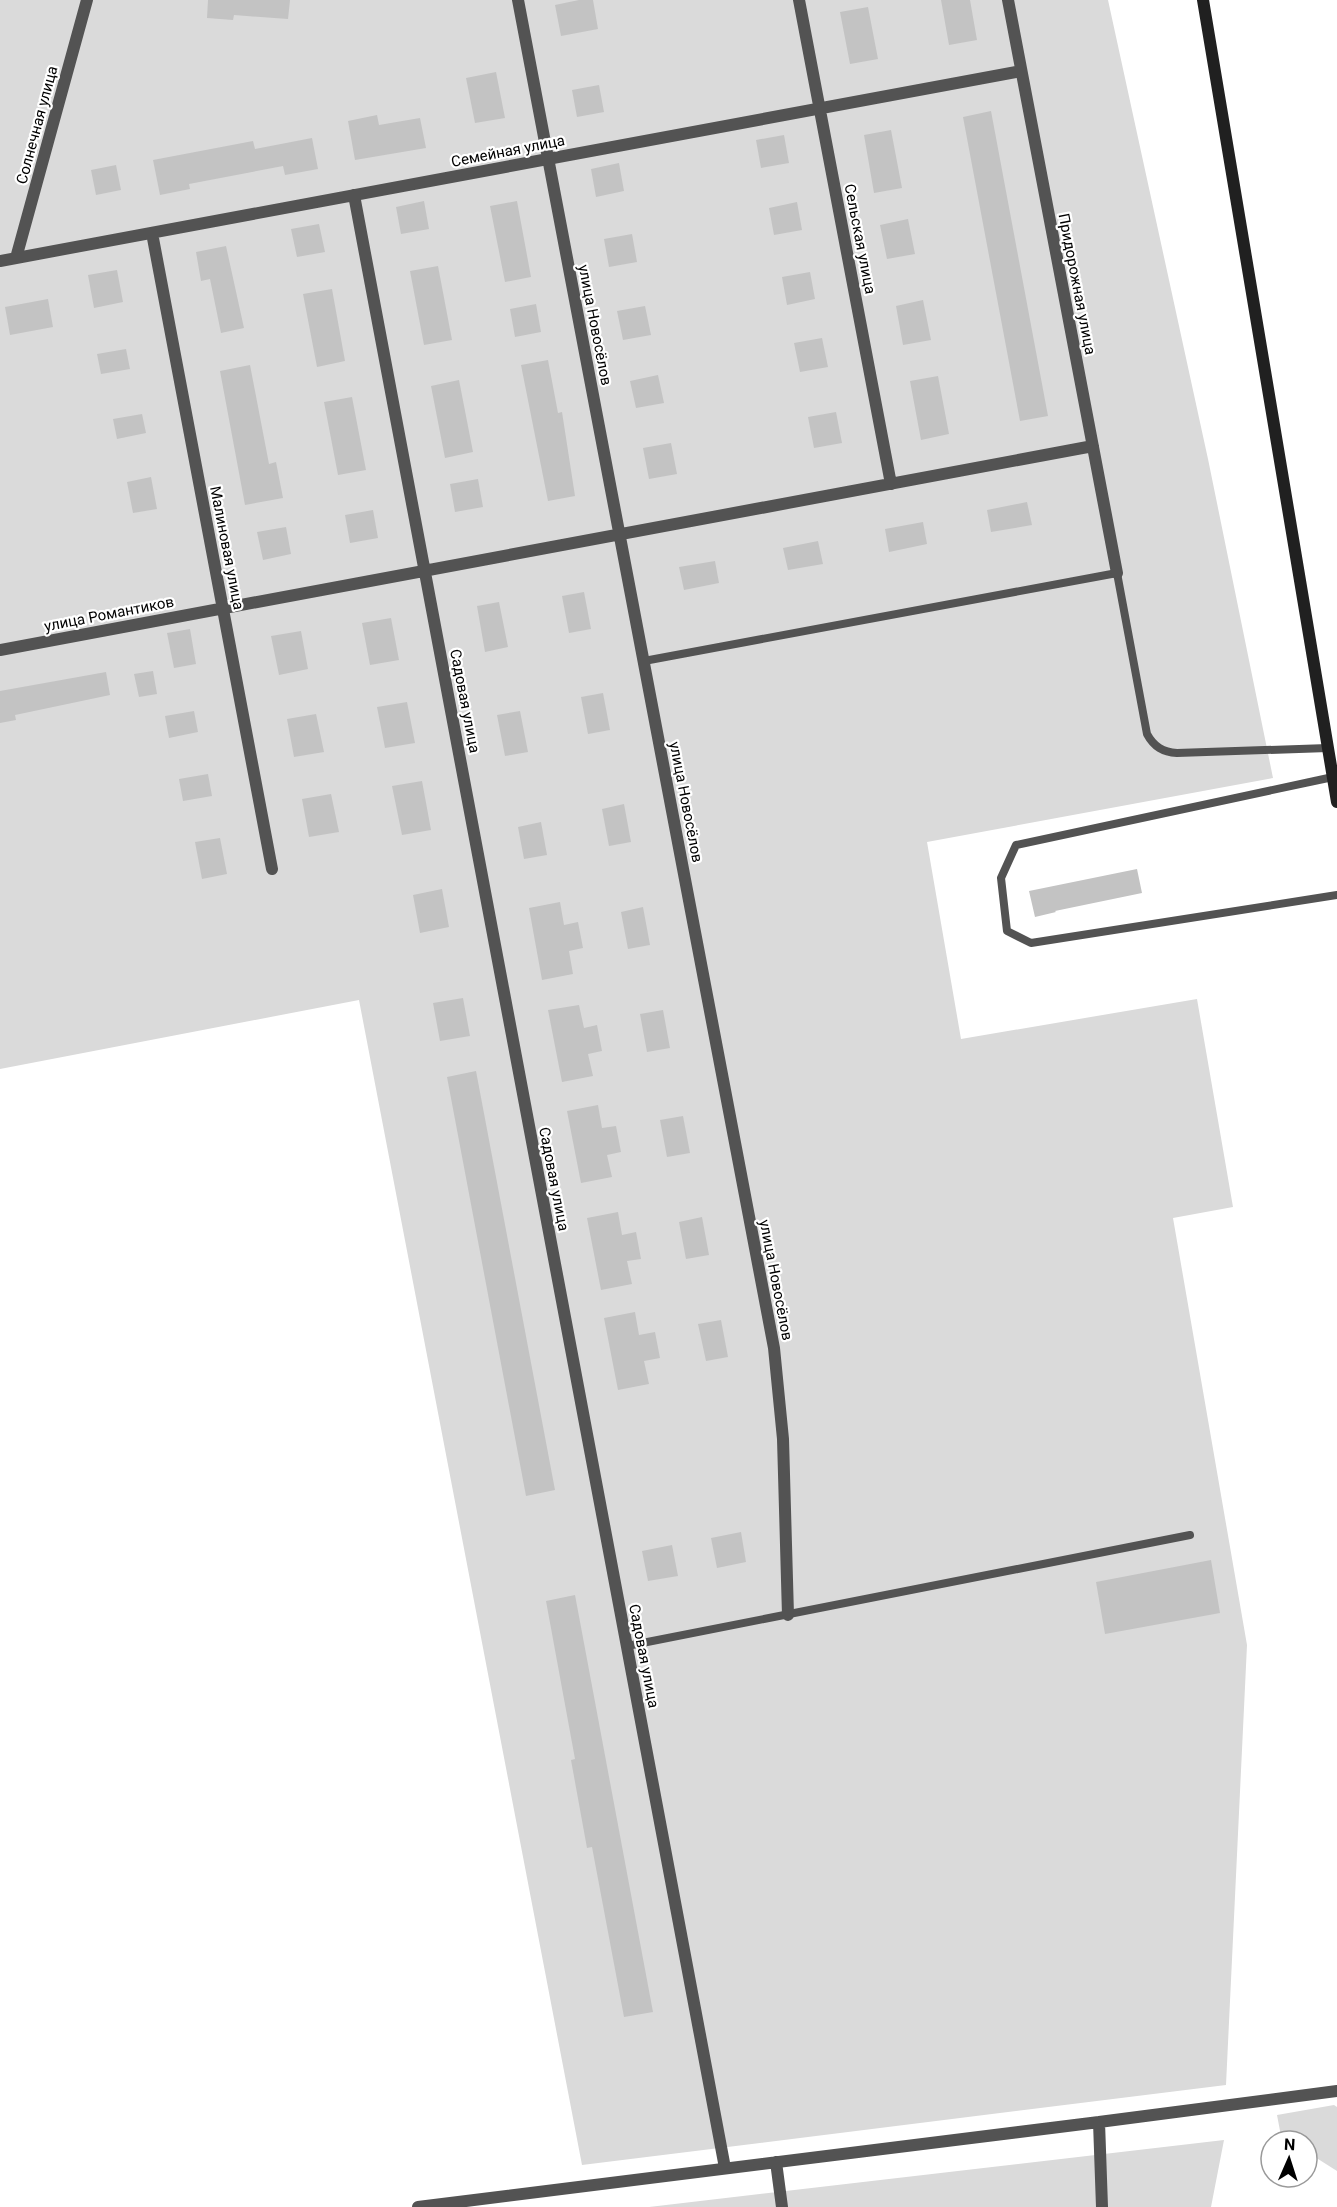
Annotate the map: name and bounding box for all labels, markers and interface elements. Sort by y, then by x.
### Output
street label: Солнечная улица [13,64,61,186]
street label: Семейная улица [450,131,566,171]
street label: Сельская улица [840,182,880,296]
street label: Придорожная улица [1054,212,1100,356]
street label: улица Новосёлов [574,263,616,387]
street label: Малиновая улица [206,485,248,611]
street label: улица Романтиков [43,593,175,635]
street label: Садовая улица [446,648,484,754]
street label: улица Новосёлов [665,740,707,864]
street label: Садовая улица [535,1126,573,1232]
street label: улица Новосёлов [755,1218,797,1342]
street label: Садовая улица [625,1603,663,1709]
north arrow [1259,2129,1319,2189]
text: N [1284,2135,1296,2154]

